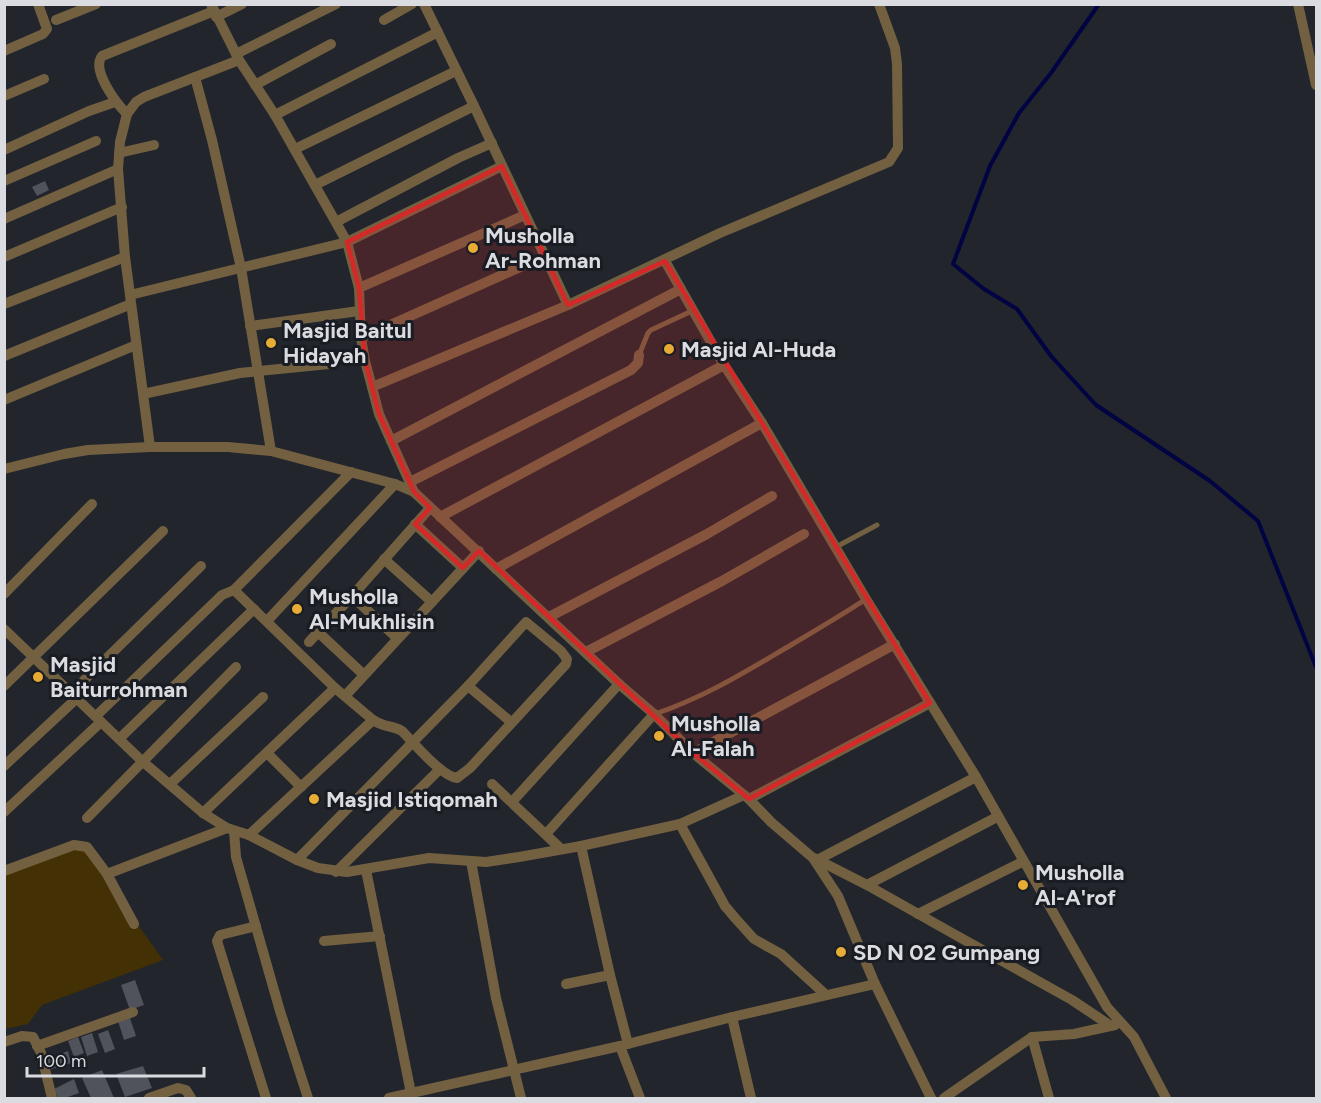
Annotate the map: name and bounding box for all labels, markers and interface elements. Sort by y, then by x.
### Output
place label: Musholla Ar-Rohman [485,222,601,274]
marker: Musholla Ar-Rohman [466,241,480,255]
place label: Masjid Baitul Hidayah [283,317,412,369]
marker: Masjid Baitul Hidayah [264,336,278,350]
place label: Masjid Al-Huda [681,336,836,363]
marker: Masjid Al-Huda [662,342,676,356]
place label: Musholla Al-Mukhlisin [309,583,435,635]
marker: Musholla Al-Mukhlisin [290,602,304,616]
place label: Masjid Baiturrohman [50,651,188,703]
marker: Masjid Baiturrohman [31,670,45,684]
place label: Musholla Al-Falah [671,710,760,762]
marker: Musholla Al-Falah [652,729,666,743]
place label: Masjid Istiqomah [326,786,498,813]
marker: Masjid Istiqomah [307,792,321,806]
place label: Musholla Al-A'rof [1035,859,1124,911]
marker: Musholla Al-A'rof [1016,878,1030,892]
place label: SD N 02 Gumpang [853,939,1040,966]
marker: SD N 02 Gumpang [834,945,848,959]
scale bar [27,1040,204,1078]
text: 100 m [36,1050,86,1072]

